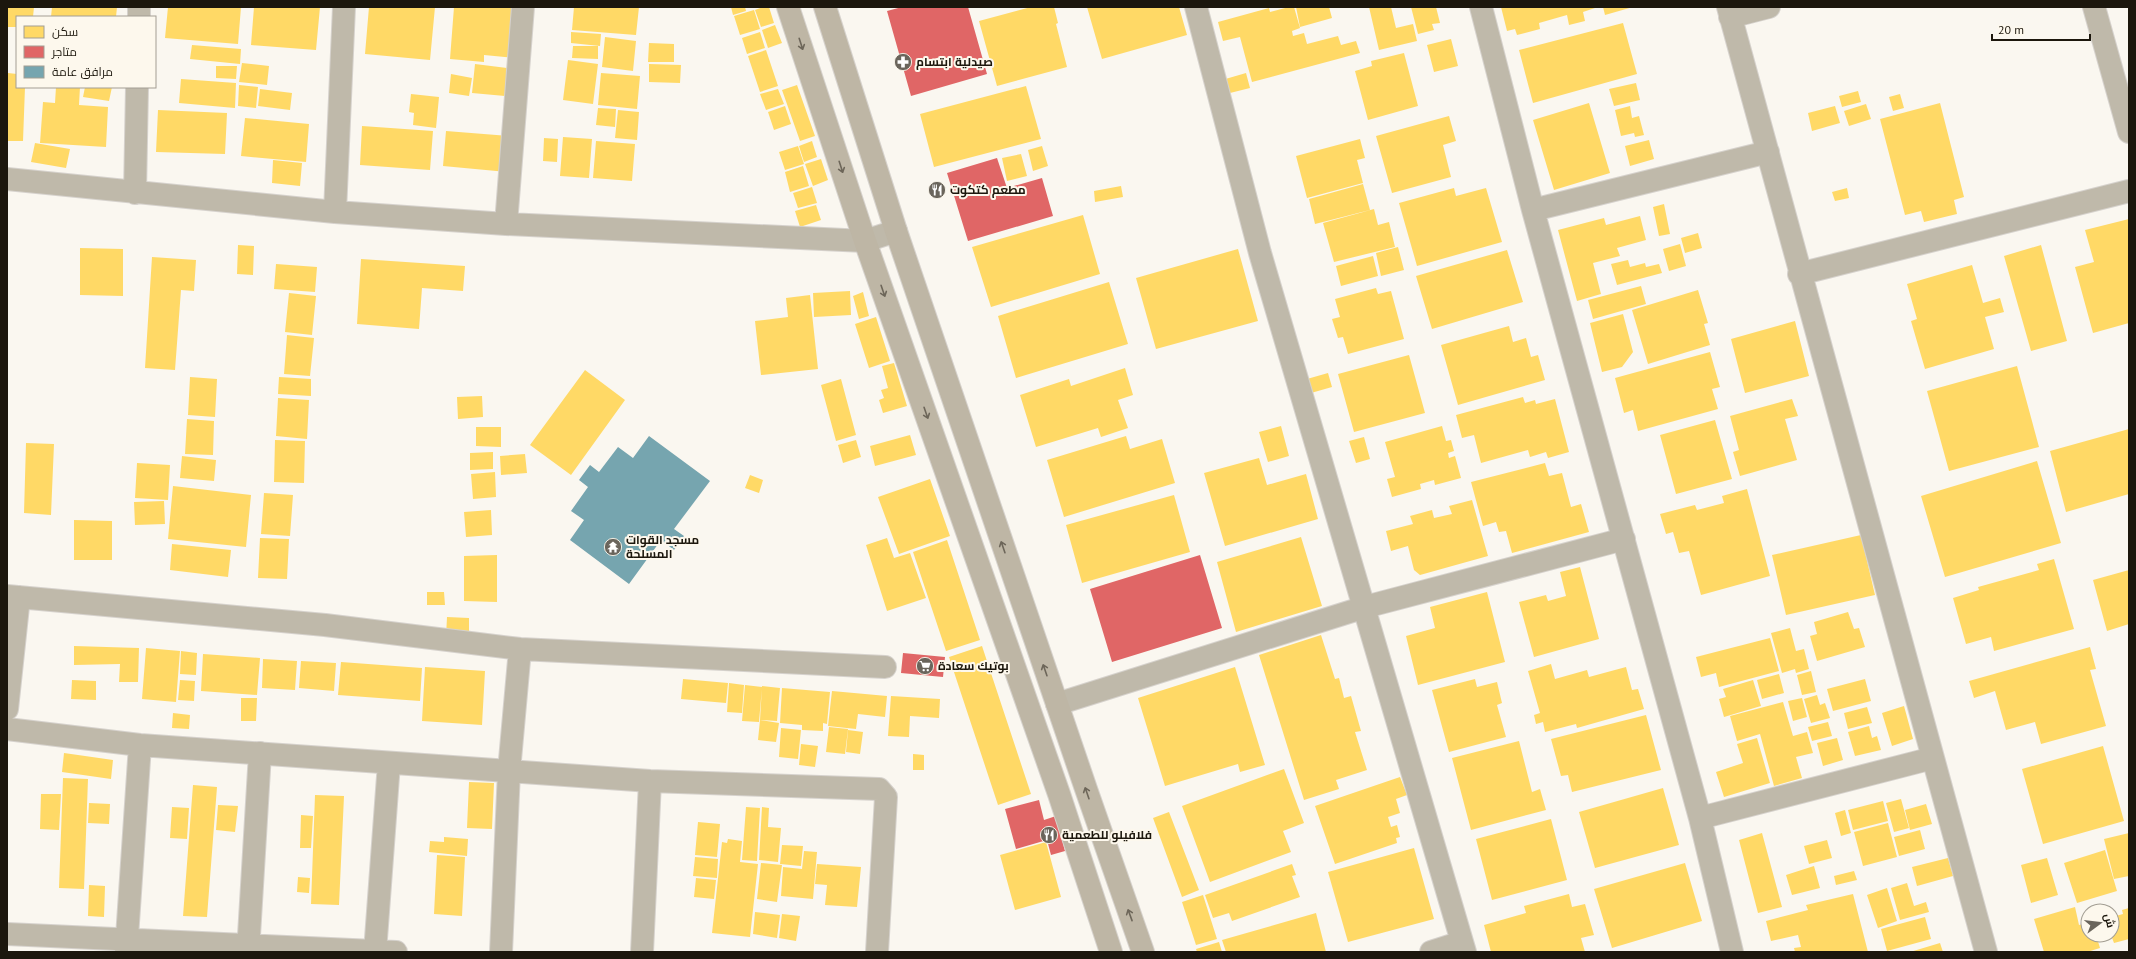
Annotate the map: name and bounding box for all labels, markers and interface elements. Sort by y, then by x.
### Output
legend [16,16,156,88]
scale bar [1992,16,2090,42]
text: 20 m [1998,22,2024,37]
text: سكن [52,24,78,39]
one-way arrow [797,38,805,50]
text: متاجر [51,44,77,59]
pharmacy icon: صيدلية ابتسام [893,52,913,72]
place label: صيدلية ابتسام [916,54,993,70]
text: مرافق عامة [52,64,113,79]
one-way arrow [838,161,845,174]
restaurant icon: مطعم كتكوت [927,180,947,200]
place label: مطعم كتكوت [950,182,1026,198]
one-way arrow [880,284,887,297]
one-way arrow [922,407,930,419]
place label: مسجد القوات المسلحة [626,532,699,561]
temple icon: مسجد القوات المسلحة [603,537,623,557]
one-way arrow [999,541,1007,553]
supermarket icon: بوتيك سعادة [915,656,935,676]
place label: بوتيك سعادة [938,658,1009,674]
one-way arrow [1041,663,1048,676]
one-way arrow [1083,786,1090,799]
restaurant icon: فلافيلو للطعمية [1039,825,1059,845]
place label: فلافيلو للطعمية [1062,827,1152,843]
north arrow [2080,903,2120,943]
one-way arrow [1126,910,1134,922]
text: ش [2101,912,2118,929]

